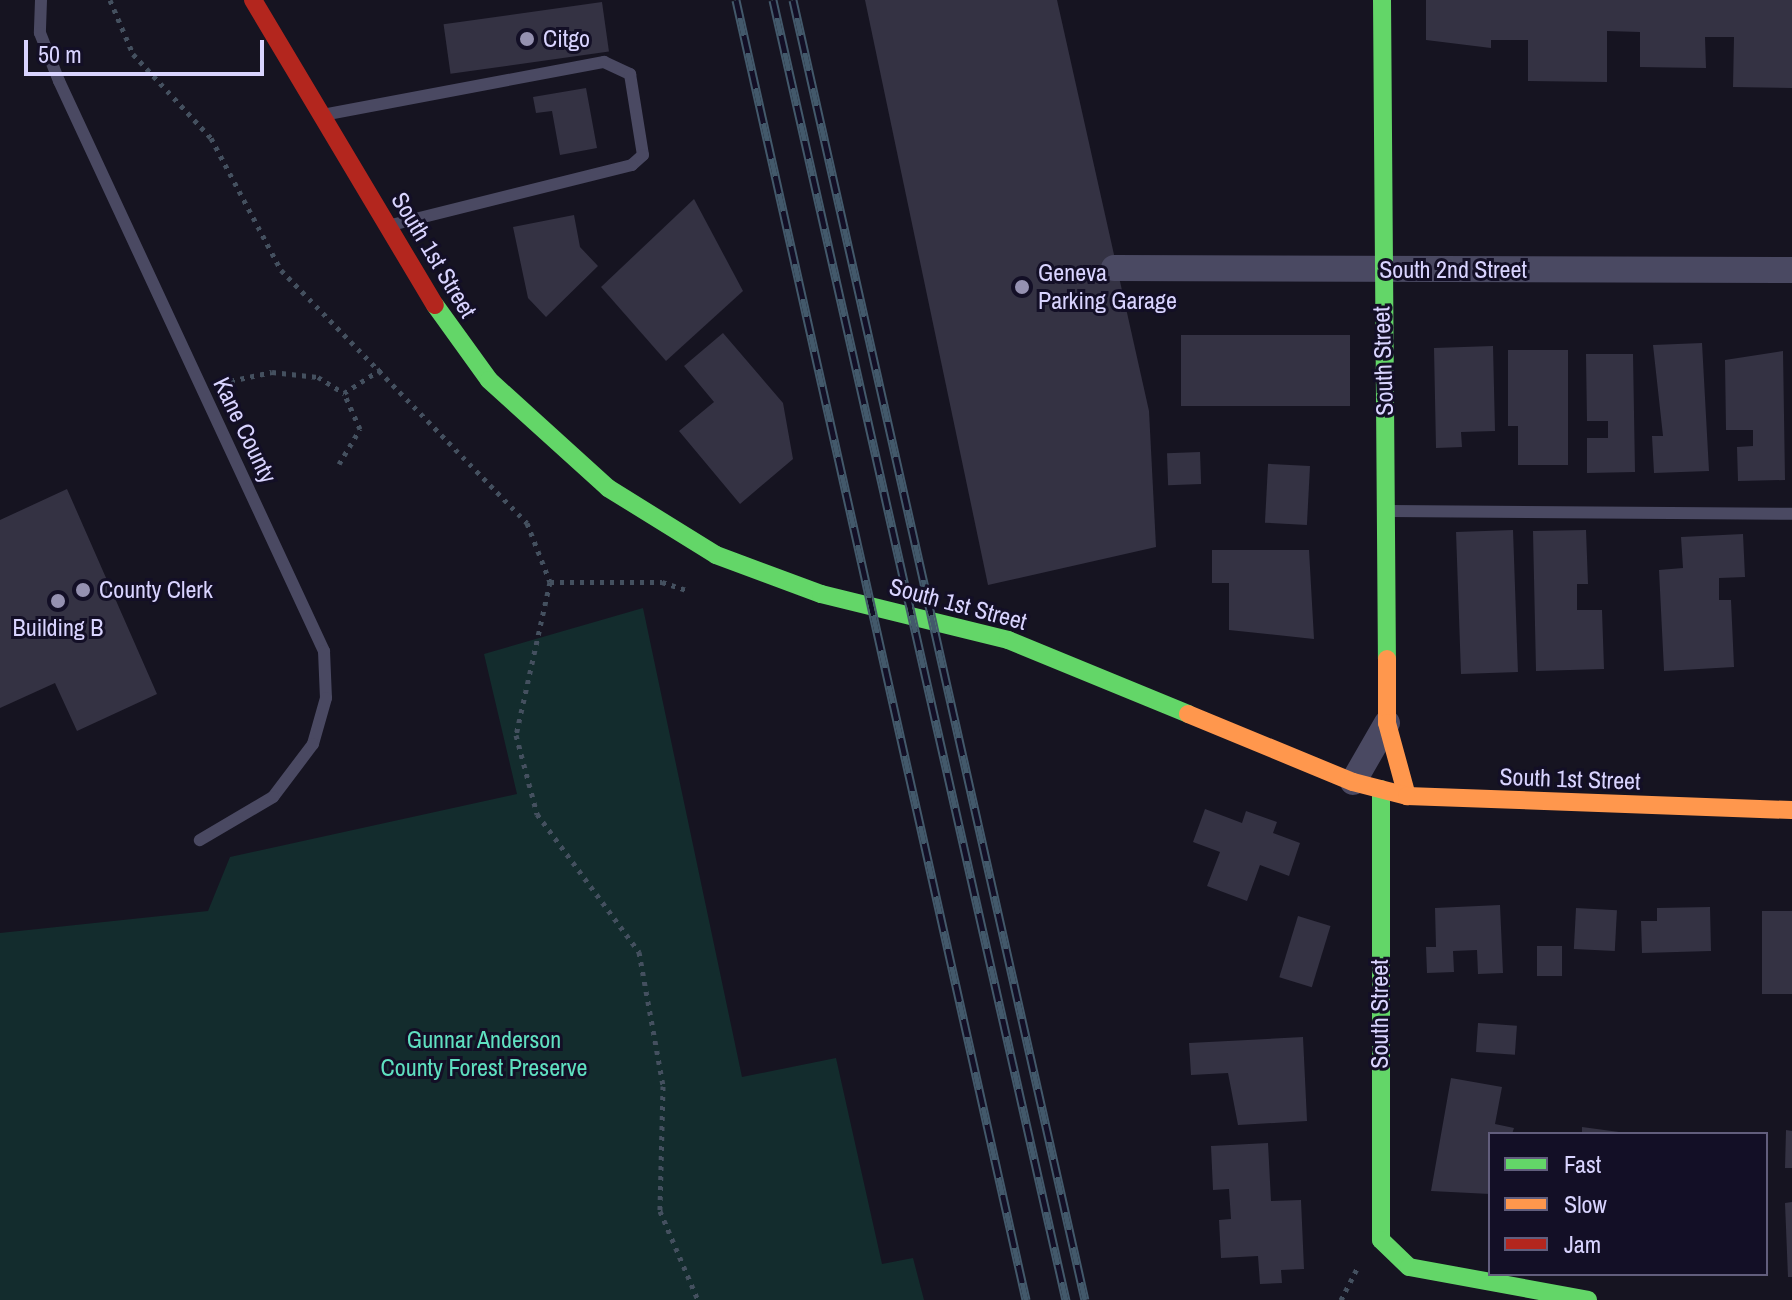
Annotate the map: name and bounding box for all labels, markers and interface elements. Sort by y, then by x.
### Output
scale bar [28,24,268,74]
place label: Citgo [543,25,590,53]
marker: Citgo [518,30,536,48]
text: 50 m [38,38,82,70]
street label: South 1st Street [385,187,483,323]
street label: South 2nd Street [1379,256,1527,284]
place label: Geneva Parking Garage [1038,259,1177,315]
marker: Geneva Parking Garage [1013,278,1031,296]
street label: South Street [1367,306,1399,416]
street label: Kane County [207,373,283,487]
street label: South 1st Street [886,572,1030,636]
place label: County Clerk [99,576,213,604]
marker: County Clerk [74,581,92,599]
marker: Building B [49,592,67,610]
place label: Building B [13,614,103,642]
street label: South 1st Street [1499,762,1641,796]
street label: South Street [1366,959,1394,1069]
park label: Gunnar Anderson County Forest Preserve [381,1026,587,1082]
legend [1488,1132,1768,1276]
text: Fast [1564,1148,1601,1180]
text: Slow [1564,1188,1607,1220]
text: Jam [1564,1228,1601,1260]

